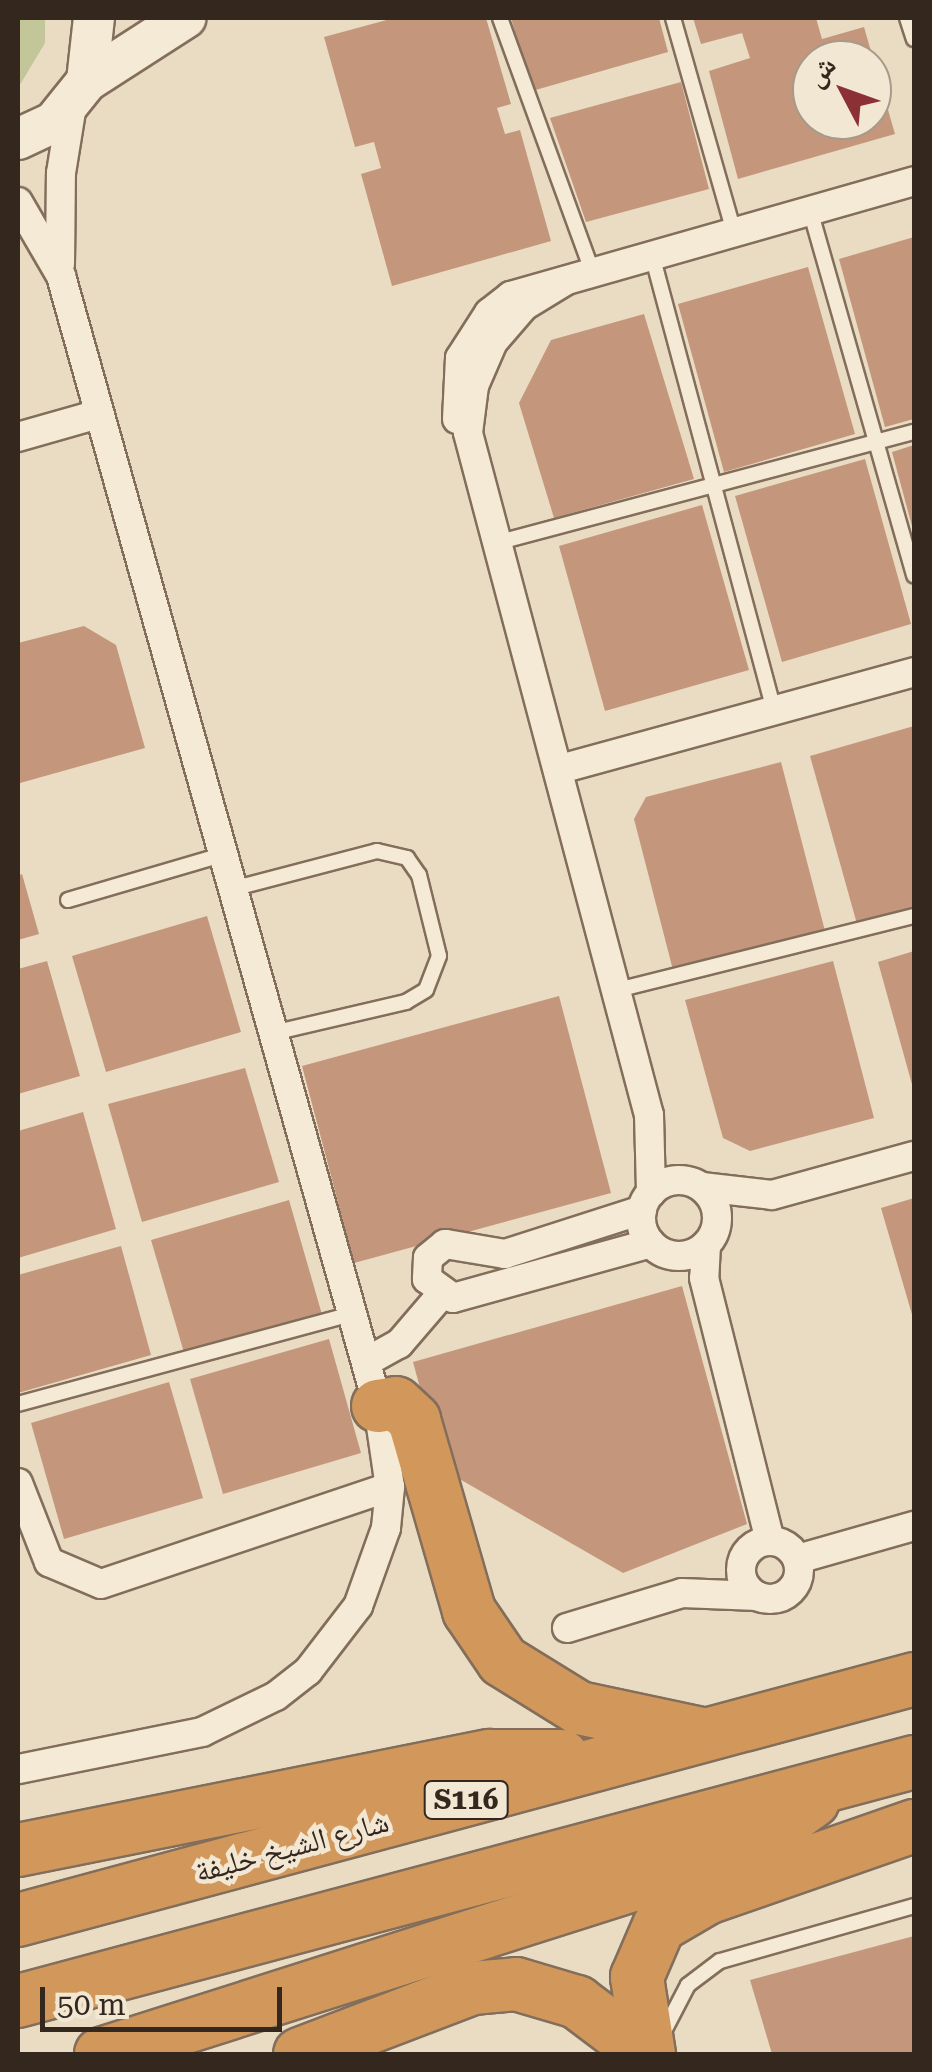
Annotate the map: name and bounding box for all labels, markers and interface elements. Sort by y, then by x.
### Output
north arrow [792,40,892,140]
text: ش [798,49,843,93]
road number: S116 [424,1777,508,1823]
street label: شارع الشيخ خليفة [191,1804,393,1890]
scale bar [45,1967,288,2029]
text: 50 m [57,1987,126,2022]

